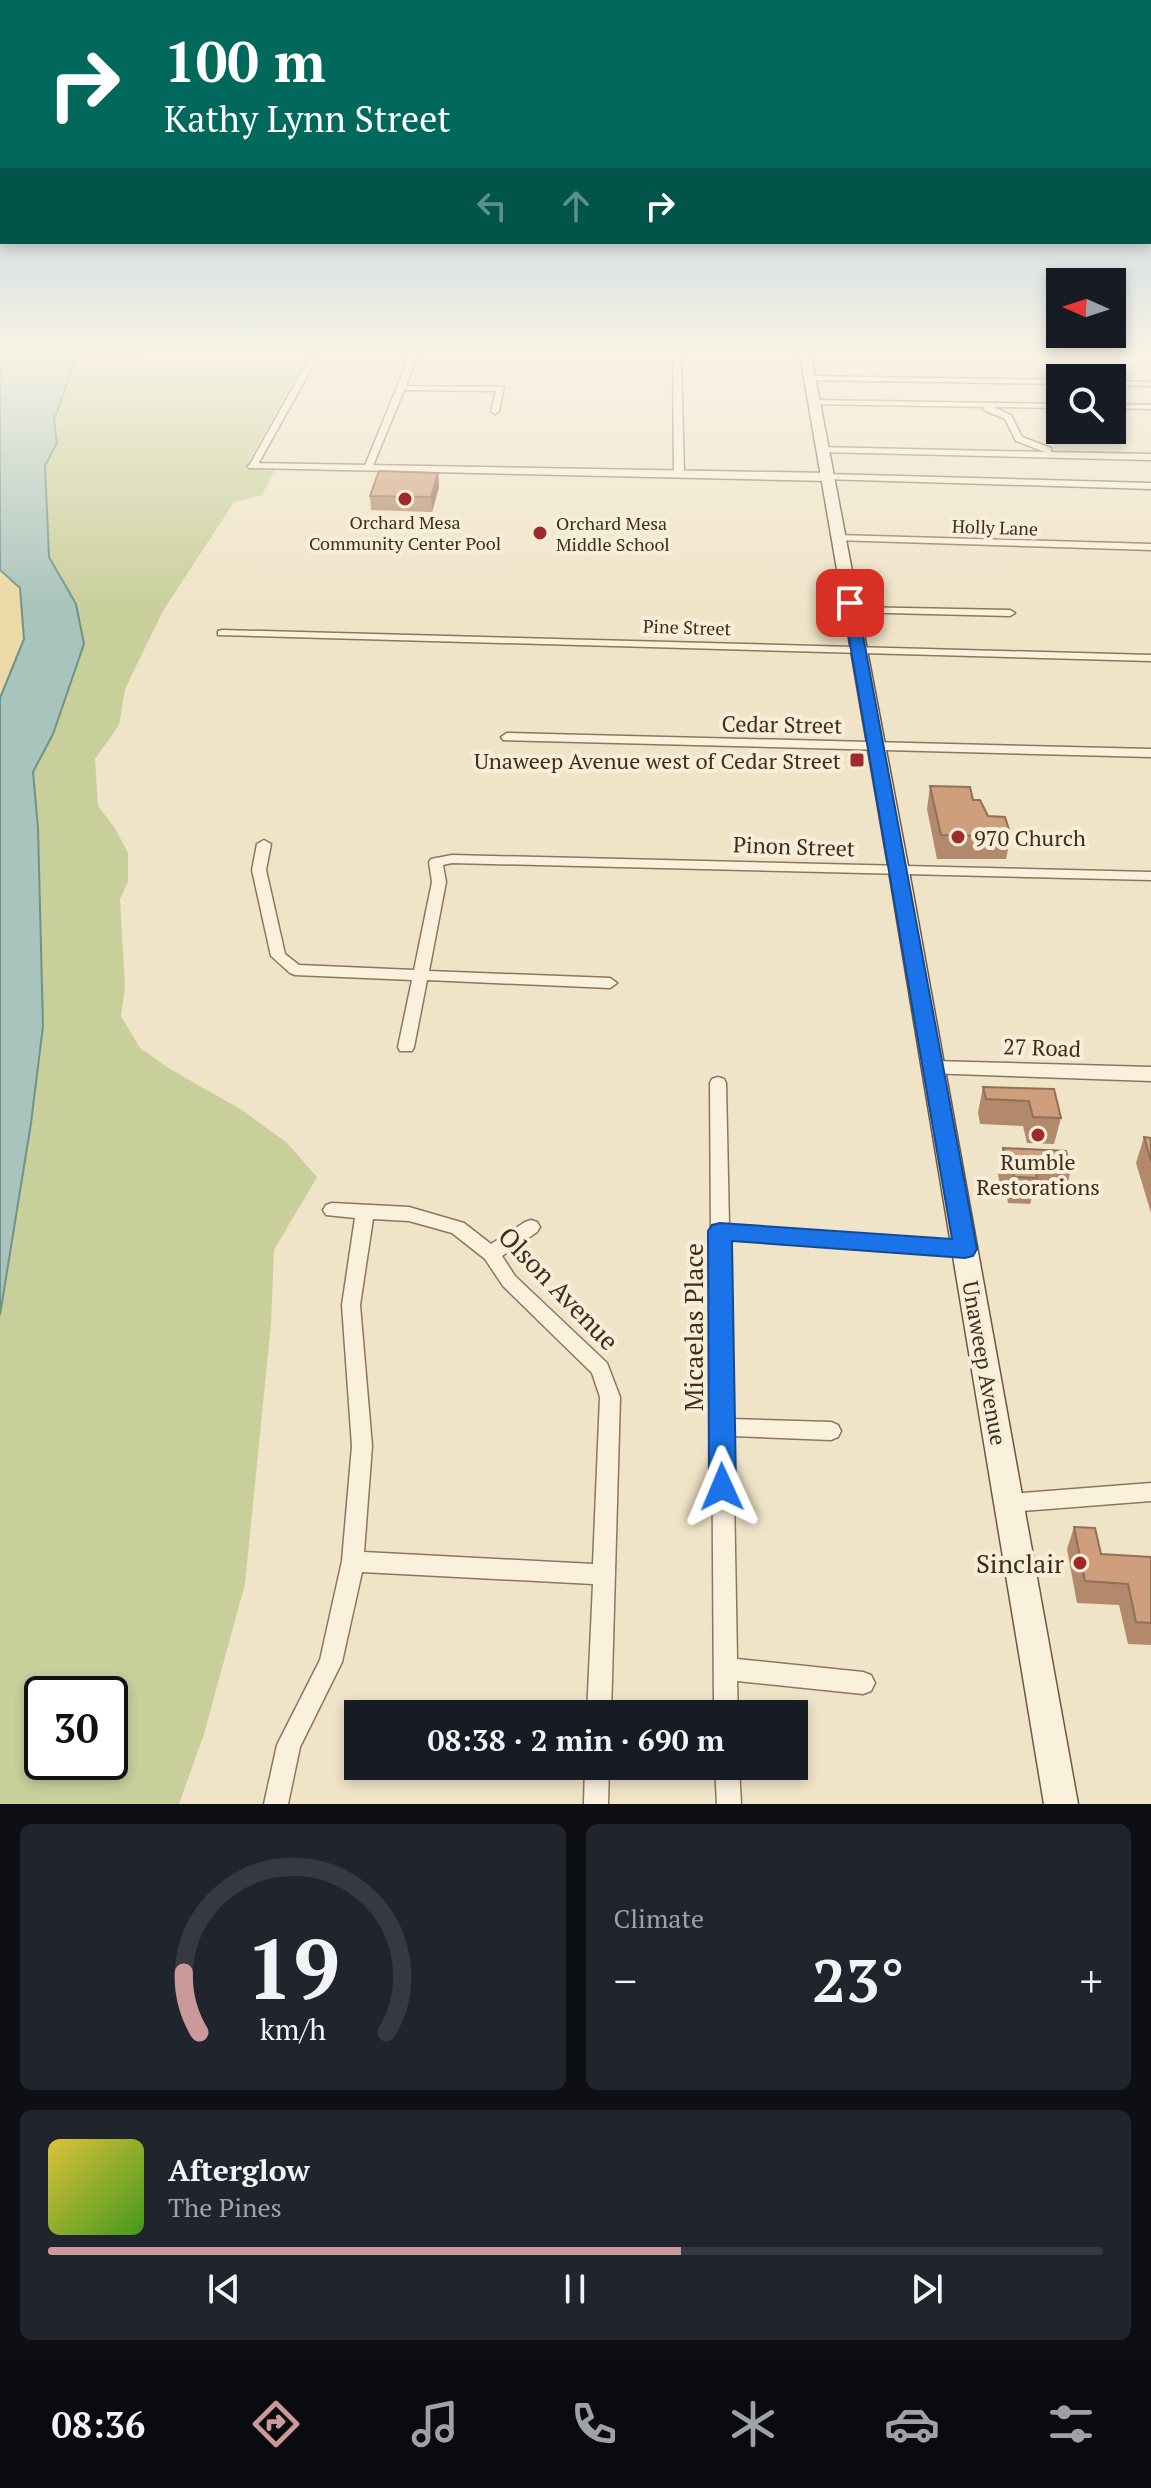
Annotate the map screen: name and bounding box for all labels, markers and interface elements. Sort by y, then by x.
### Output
text: 100 m [164,24,326,98]
icon: right [32,32,136,136]
text: Kathy Lynn Street [164,95,451,142]
icon: left [470,184,514,228]
icon: ahead [554,184,598,228]
icon: right [638,184,682,228]
north arrow [1046,268,1126,348]
map controls [1046,268,1126,444]
button: search [1046,364,1126,444]
marker: Orchard Mesa Community Center Pool [396,490,414,508]
place label: Orchard Mesa Community Center Pool [309,510,501,555]
place label: Orchard Mesa Middle School [556,511,670,556]
street label: Holly Lane [952,514,1038,540]
marker: Orchard Mesa Middle School [531,524,549,542]
pin [816,569,884,637]
icon: arrive [828,581,872,625]
street label: Pine Street [642,613,732,641]
street label: Cedar Street [721,708,843,740]
place label: Unaweep Avenue west of Cedar Street [474,746,841,775]
marker: Unaweep Avenue west of Cedar Street [848,751,866,769]
place label: 970 Church [974,823,1086,852]
marker: 970 Church [949,828,967,846]
street label: Pinon Street [732,829,856,863]
street label: 27 Road [1003,1031,1081,1063]
marker: Rumble Restorations [1029,1126,1047,1144]
place label: Rumble Restorations [976,1147,1100,1201]
street label: Olson Avenue [492,1219,626,1357]
street label: Micaelas Place [676,1243,710,1411]
street label: Unaweep Avenue [956,1279,1014,1447]
position arrow [680,1445,764,1529]
place label: Sinclair [976,1546,1064,1580]
marker: Sinclair [1071,1554,1089,1572]
speed limit sign: 30 [24,1676,128,1780]
text: 08:38 · 2 min · 690 m [428,1720,724,1760]
text: Climate [614,1901,704,1935]
text: 19 [246,1913,340,2023]
text: 23° [812,1940,905,2019]
text: − [614,1951,637,2010]
text: + [1080,1951,1103,2010]
text: km/h [260,2010,326,2048]
text: Afterglow [168,2150,310,2190]
text: The Pines [168,2190,282,2224]
icon: previous [202,2267,246,2311]
icon: pause [553,2267,597,2311]
icon: next [905,2267,949,2311]
icon: directions [248,2396,304,2452]
icon: music [407,2396,463,2452]
icon: phone [566,2396,622,2452]
icon: climate [725,2396,781,2452]
icon: car [884,2396,940,2452]
icon: filters [1043,2396,1099,2452]
text: 08:36 [52,2401,145,2448]

